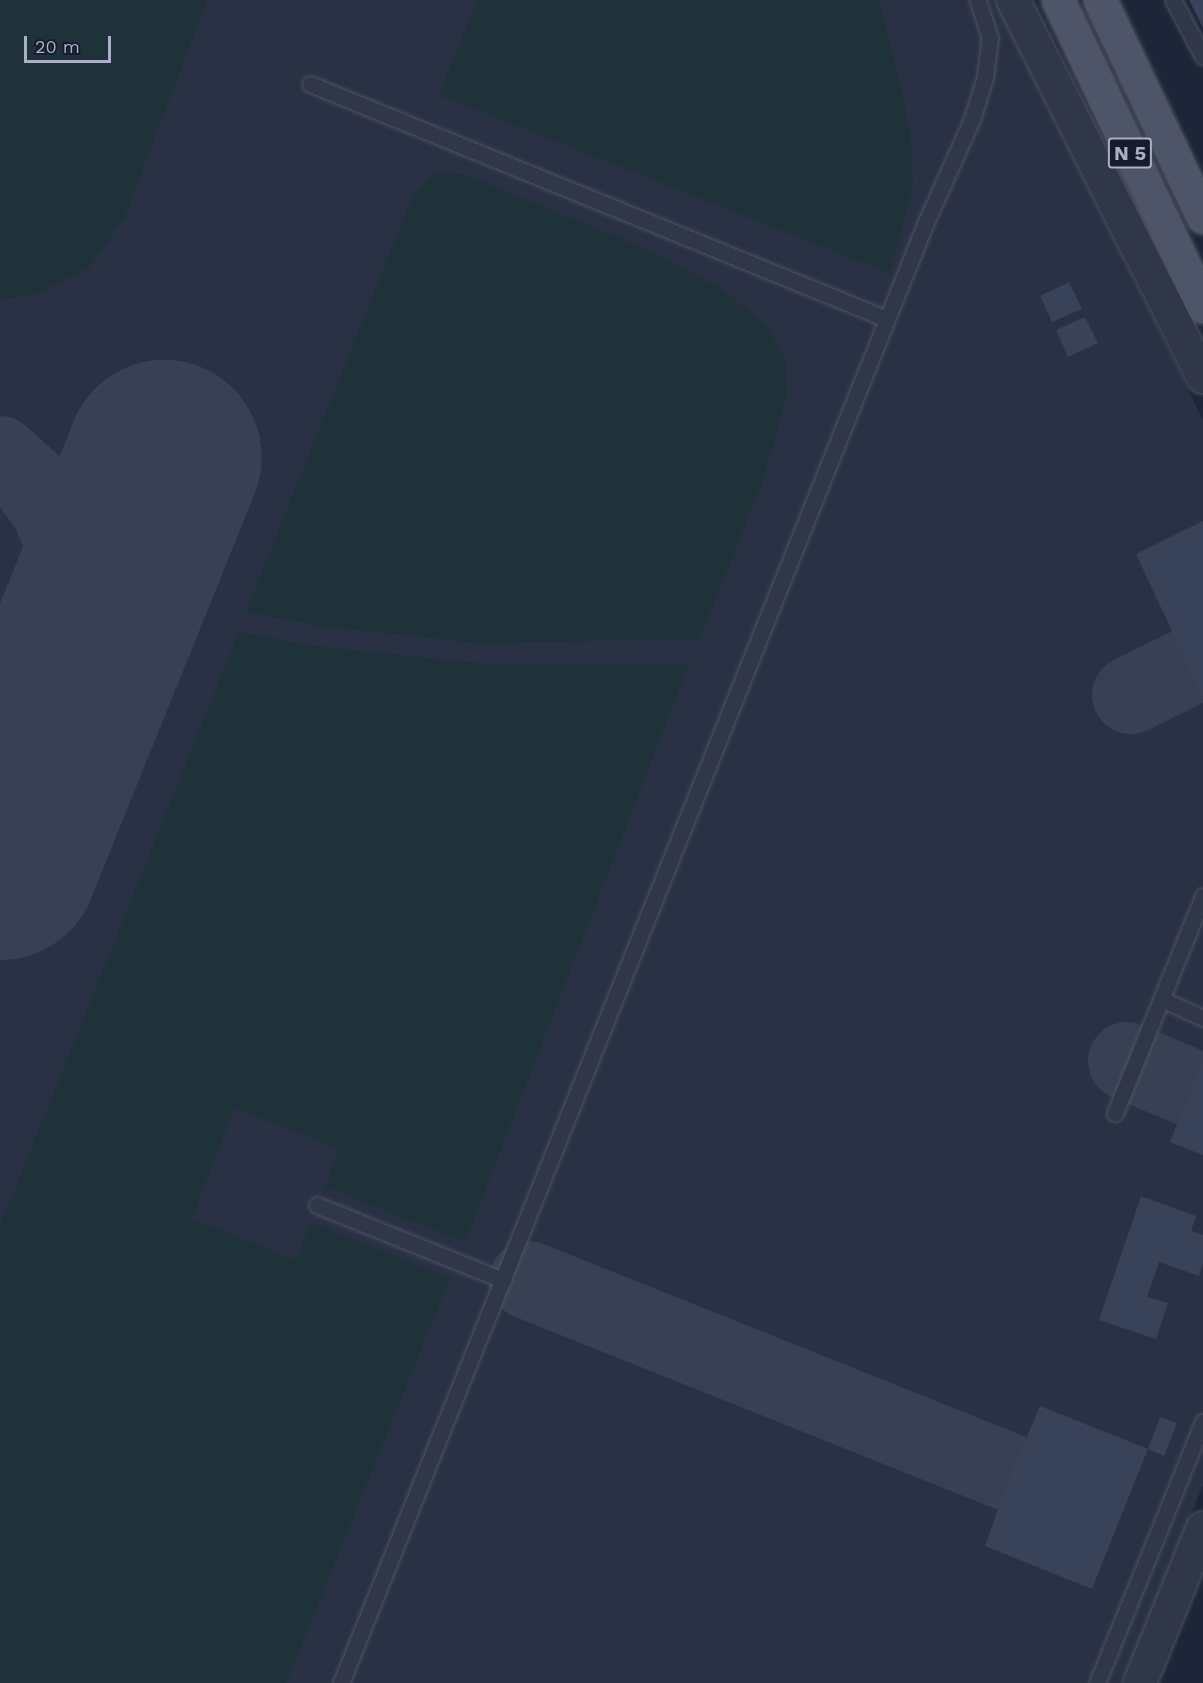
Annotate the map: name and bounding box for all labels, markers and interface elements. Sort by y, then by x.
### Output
scale bar [27,24,114,62]
text: 20 m [35,36,80,57]
road number: N 5 [1108,136,1152,170]

